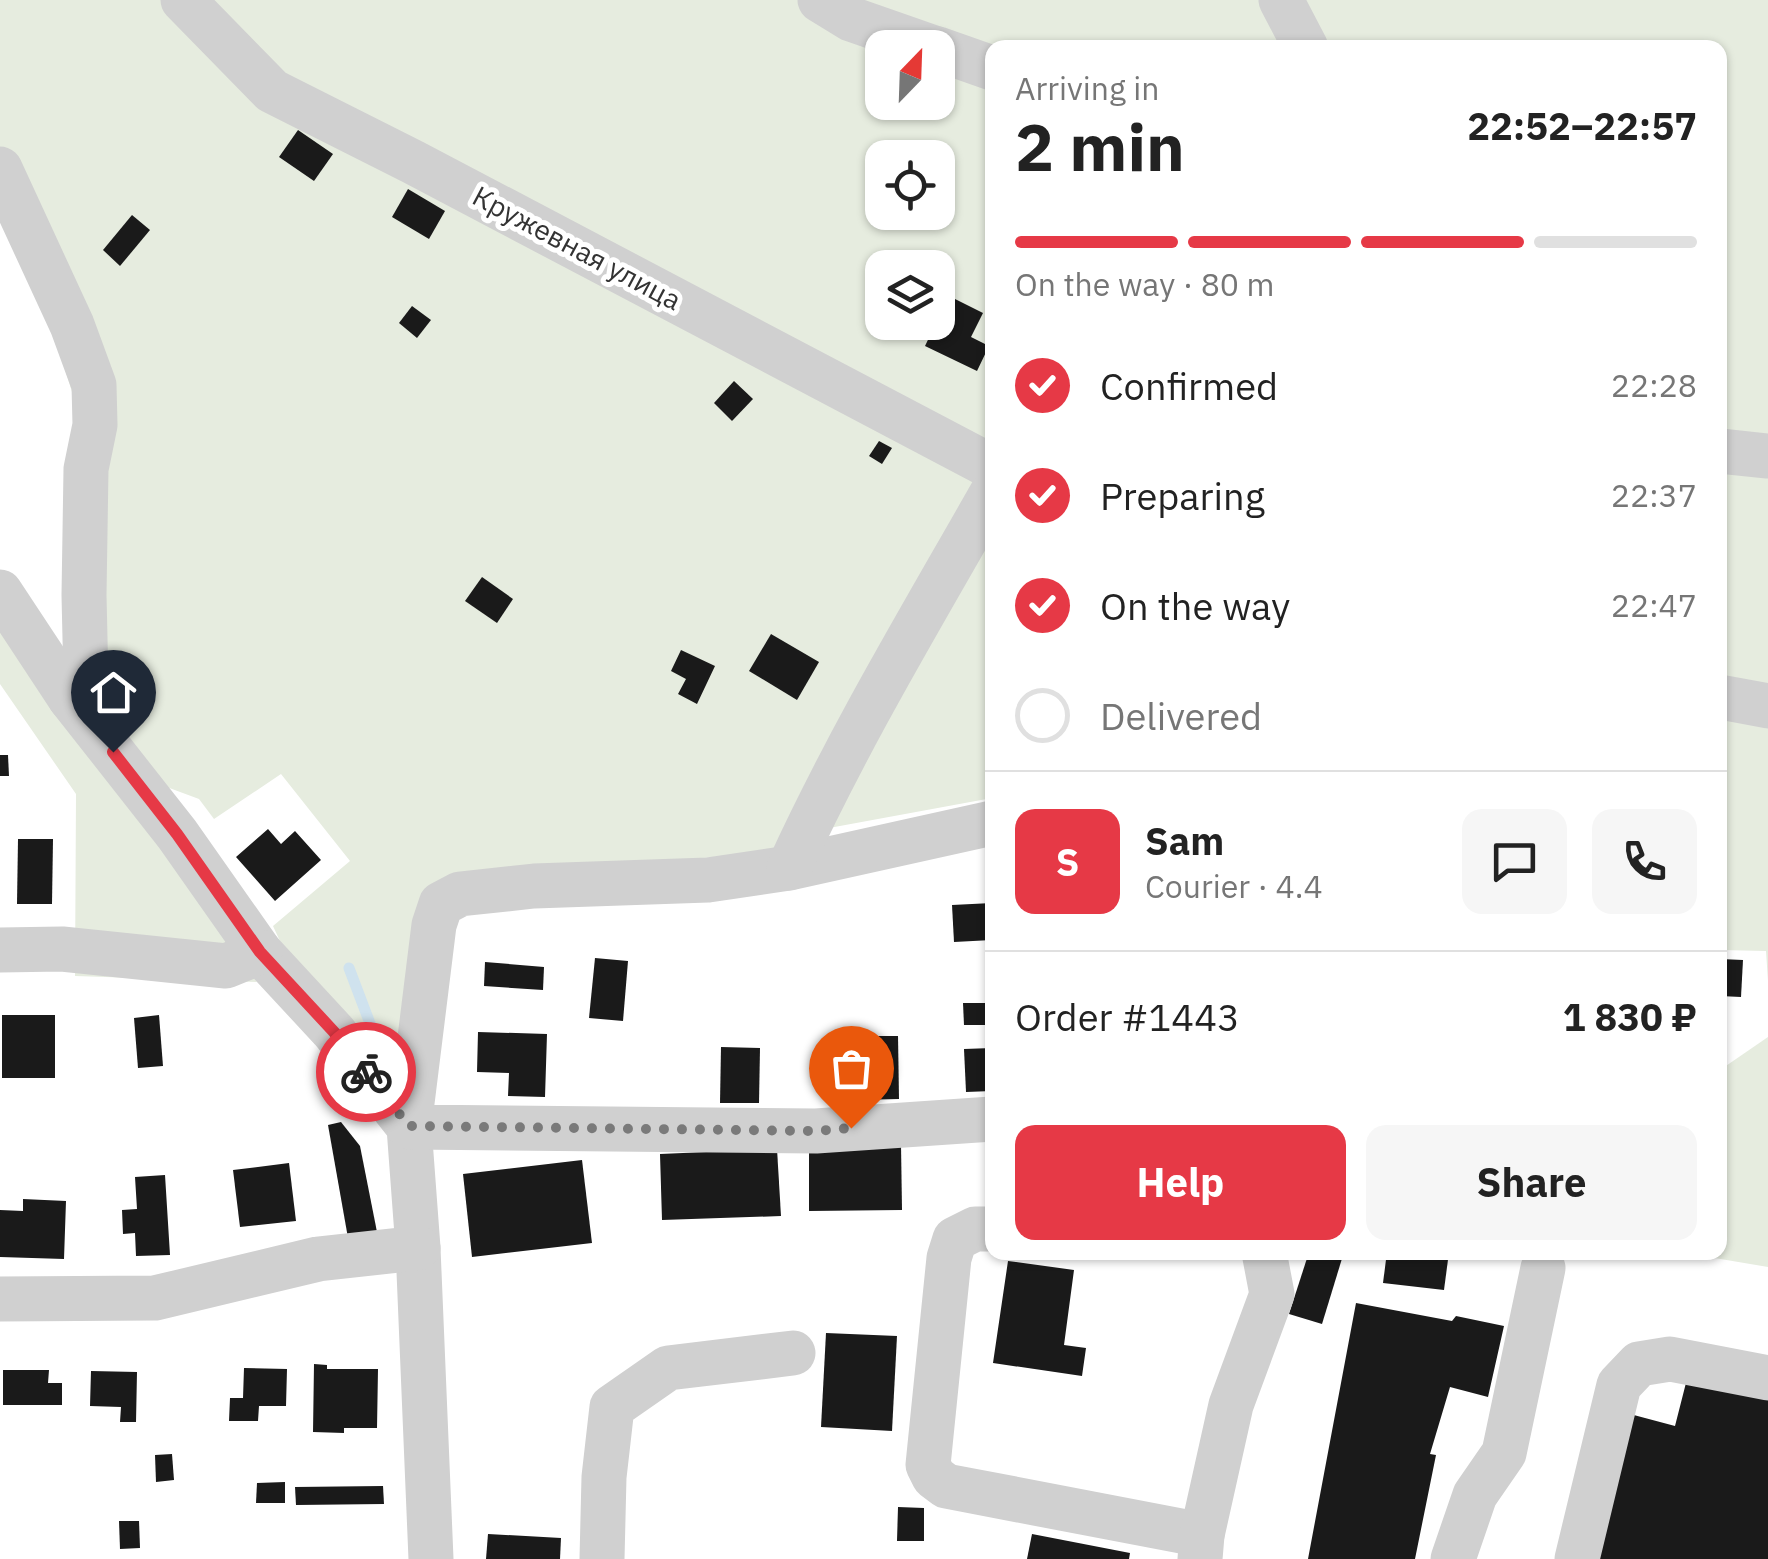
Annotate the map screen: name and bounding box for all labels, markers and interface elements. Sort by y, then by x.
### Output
north arrow [865,30,955,120]
map controls [865,30,955,340]
text: Arriving in [1015,67,1160,109]
text: 22:52–22:57 [1467,101,1697,150]
text: 2 min [1015,104,1185,189]
button: locate [865,140,955,230]
street label: Кружевная улица [466,177,688,318]
button: layers [865,250,955,340]
text: On the way · 80 m [1015,263,1275,305]
icon: check [1015,358,1070,413]
text: Confirmed [1100,361,1278,410]
text: 22:28 [1611,364,1697,406]
icon: check [1015,468,1070,523]
text: Preparing [1100,471,1265,520]
text: 22:37 [1611,474,1697,516]
icon: check [1015,578,1070,633]
text: On the way [1100,581,1290,630]
text: 22:47 [1611,584,1697,626]
pin [71,650,156,753]
icon: home [86,665,141,720]
text: Delivered [1100,691,1262,740]
button: chat [1462,809,1567,914]
button: phone [1592,809,1697,914]
text: Sam [1145,816,1224,865]
text: S [1056,837,1079,886]
text: Courier · 4.4 [1145,865,1323,907]
text: Order #1443 [1015,992,1240,1041]
text: 1 830 ₽ [1563,992,1697,1041]
courier [316,1022,416,1122]
pin [809,1026,894,1129]
icon: bag [824,1041,879,1096]
icon: bike [339,1045,394,1100]
button: Help [1015,1125,1346,1240]
button: Share [1366,1125,1697,1240]

